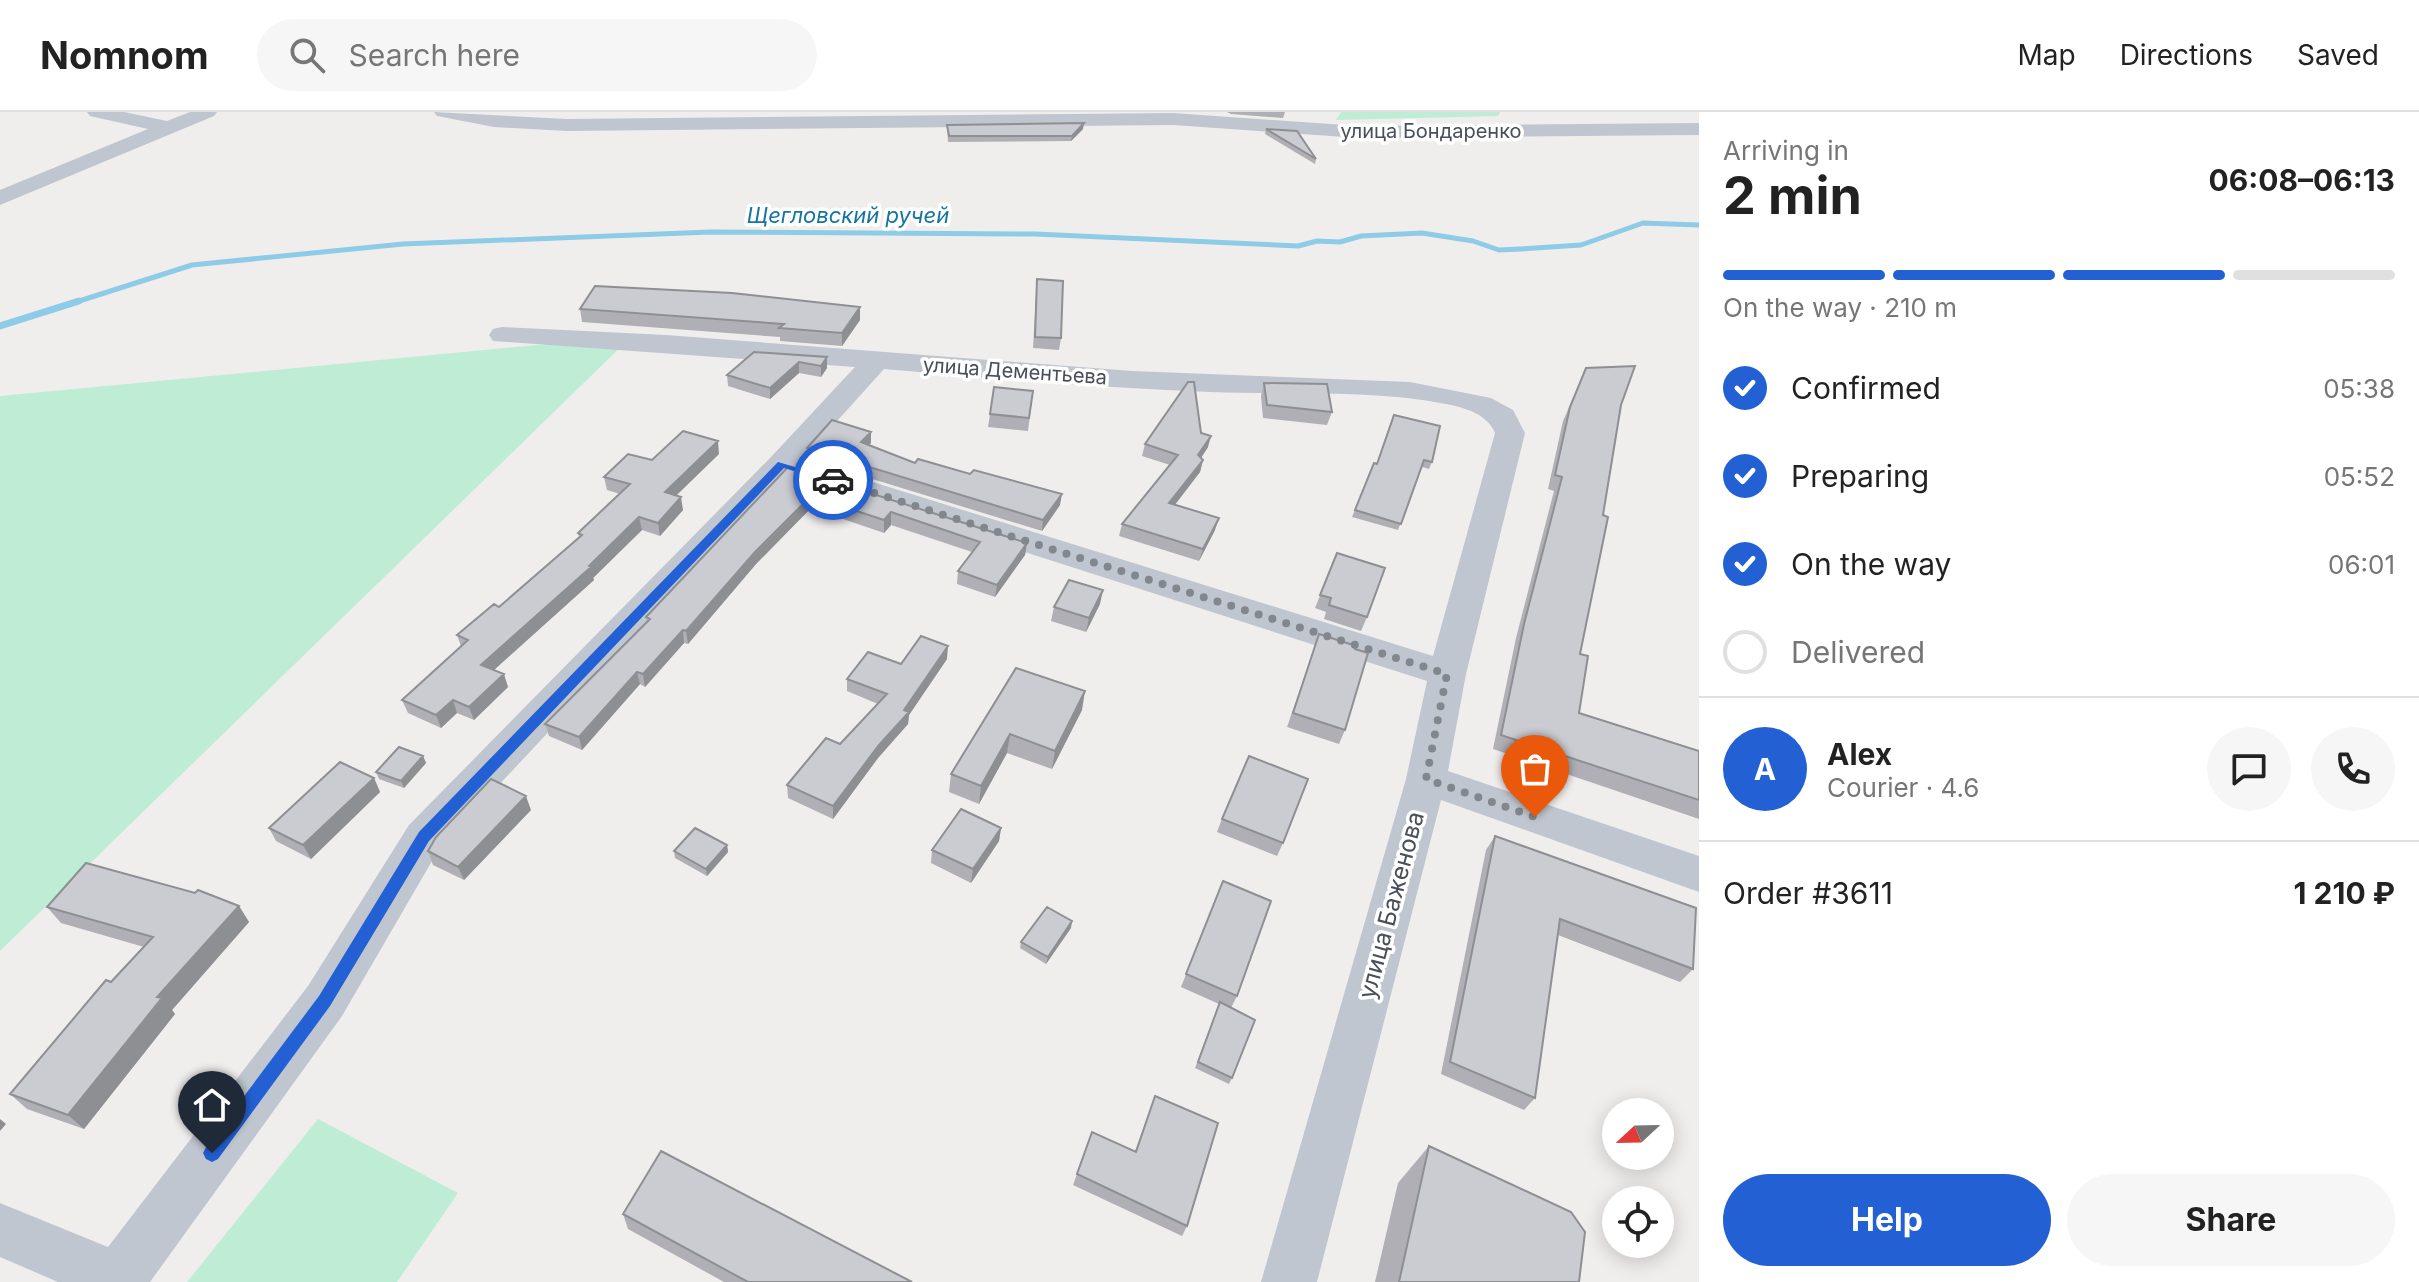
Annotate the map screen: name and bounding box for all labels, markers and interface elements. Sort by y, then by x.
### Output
search box [257,19,817,91]
text: Nomnom [40,32,209,78]
icon: search [285,33,329,77]
text: Search here [349,37,520,73]
text: Map [2017,38,2076,72]
text: Directions [2120,38,2253,72]
text: Saved [2297,38,2379,72]
street label: улица Бондаренко [1340,119,1522,143]
text: Arriving in [1723,135,1849,166]
text: 06:08–06:13 [2208,162,2395,198]
text: 2 min [1723,164,1862,227]
water label: Щегловский ручей [747,202,949,228]
text: On the way · 210 m [1723,292,1957,323]
street label: улица Дементьева [922,353,1108,389]
icon: check [1723,366,1767,410]
text: Confirmed [1791,370,1941,406]
text: 05:38 [2323,373,2395,404]
courier [793,440,873,520]
icon: check [1723,454,1767,498]
icon: car [811,458,855,502]
text: Preparing [1791,458,1929,494]
text: 05:52 [2324,461,2395,492]
icon: check [1723,542,1767,586]
text: On the way [1791,546,1951,582]
text: 06:01 [2328,549,2395,580]
text: Delivered [1791,634,1925,670]
button: chat [2207,727,2291,811]
button: phone [2311,727,2395,811]
pin [1501,735,1569,817]
text: Alex [1827,736,1892,772]
icon: bag [1513,747,1557,791]
text: A [1754,751,1776,787]
text: Courier · 4.6 [1827,772,1979,803]
street label: улица Баженова [1352,808,1430,1002]
text: Order #3611 [1723,875,1893,911]
text: 1 210 ₽ [2294,875,2395,911]
pin [178,1071,246,1153]
icon: home [190,1083,234,1127]
north arrow [1602,1098,1674,1170]
map controls [1602,1098,1674,1258]
button: Help [1723,1174,2051,1266]
button: Share [2067,1174,2395,1266]
button: locate [1602,1186,1674,1258]

